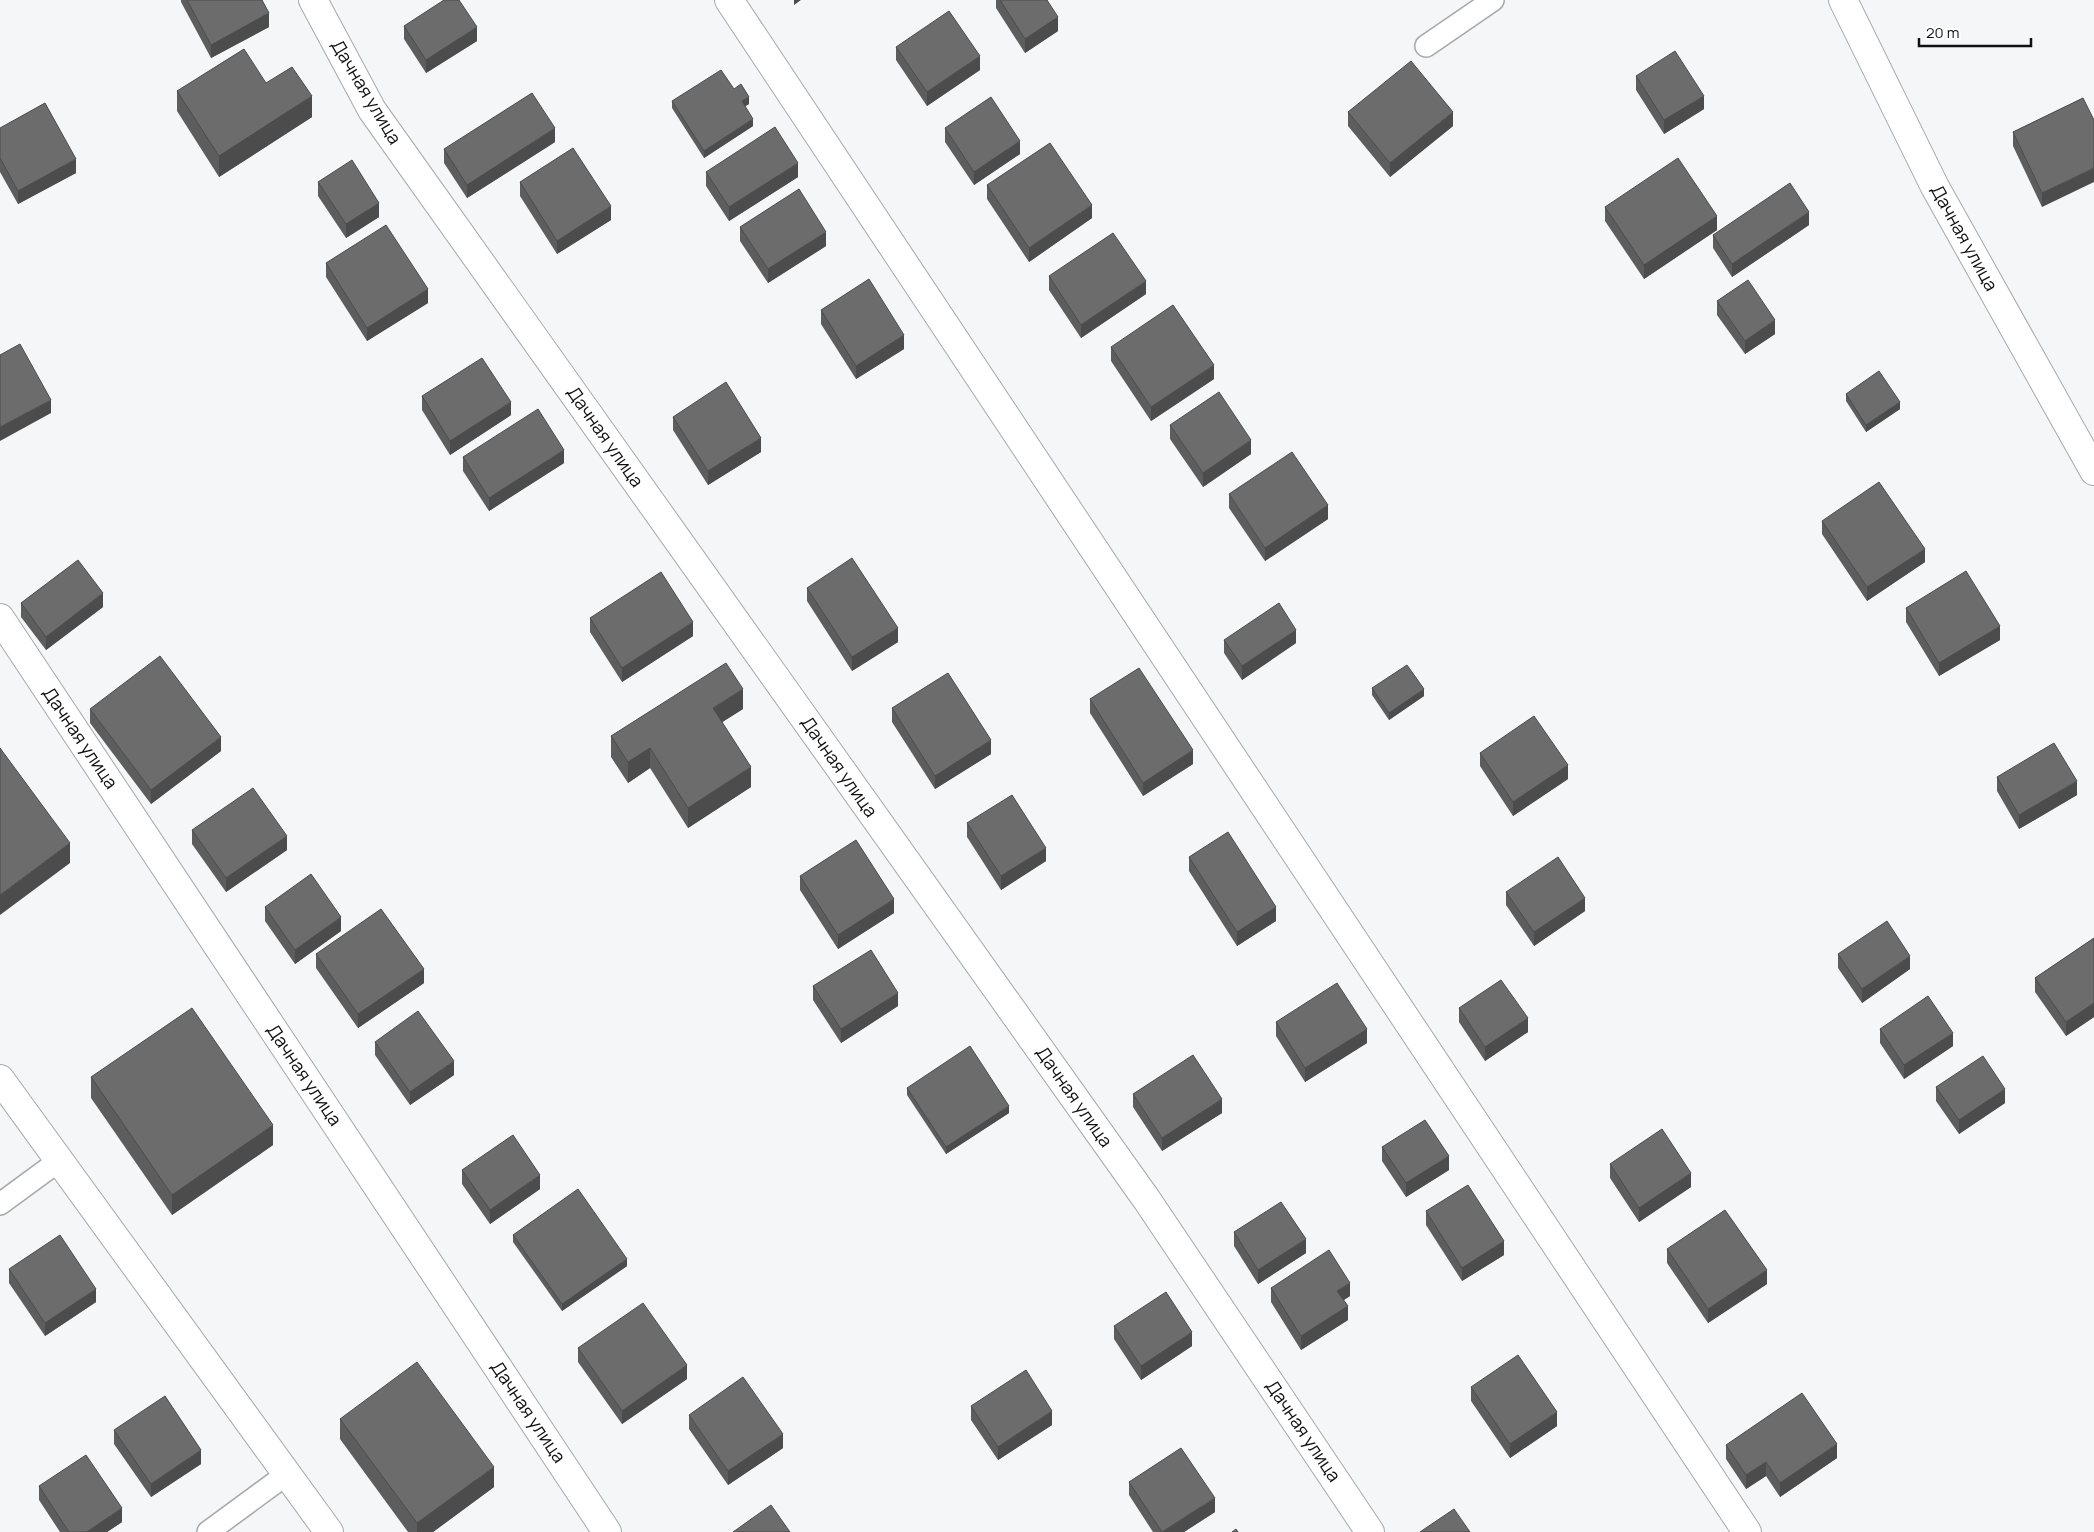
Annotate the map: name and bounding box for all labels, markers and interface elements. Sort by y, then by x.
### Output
scale bar [1919,15,2032,47]
text: 20 m [1926,22,1959,43]
street label: Дачная улица [326,35,408,148]
street label: Дачная улица [1926,180,2004,295]
street label: Дачная улица [562,381,650,492]
street label: Дачная улица [38,682,124,793]
street label: Дачная улица [796,711,884,822]
street label: Дачная улица [262,1019,348,1130]
street label: Дачная улица [1031,1041,1119,1152]
street label: Дачная улица [486,1356,572,1467]
street label: Дачная улица [1261,1375,1347,1486]

